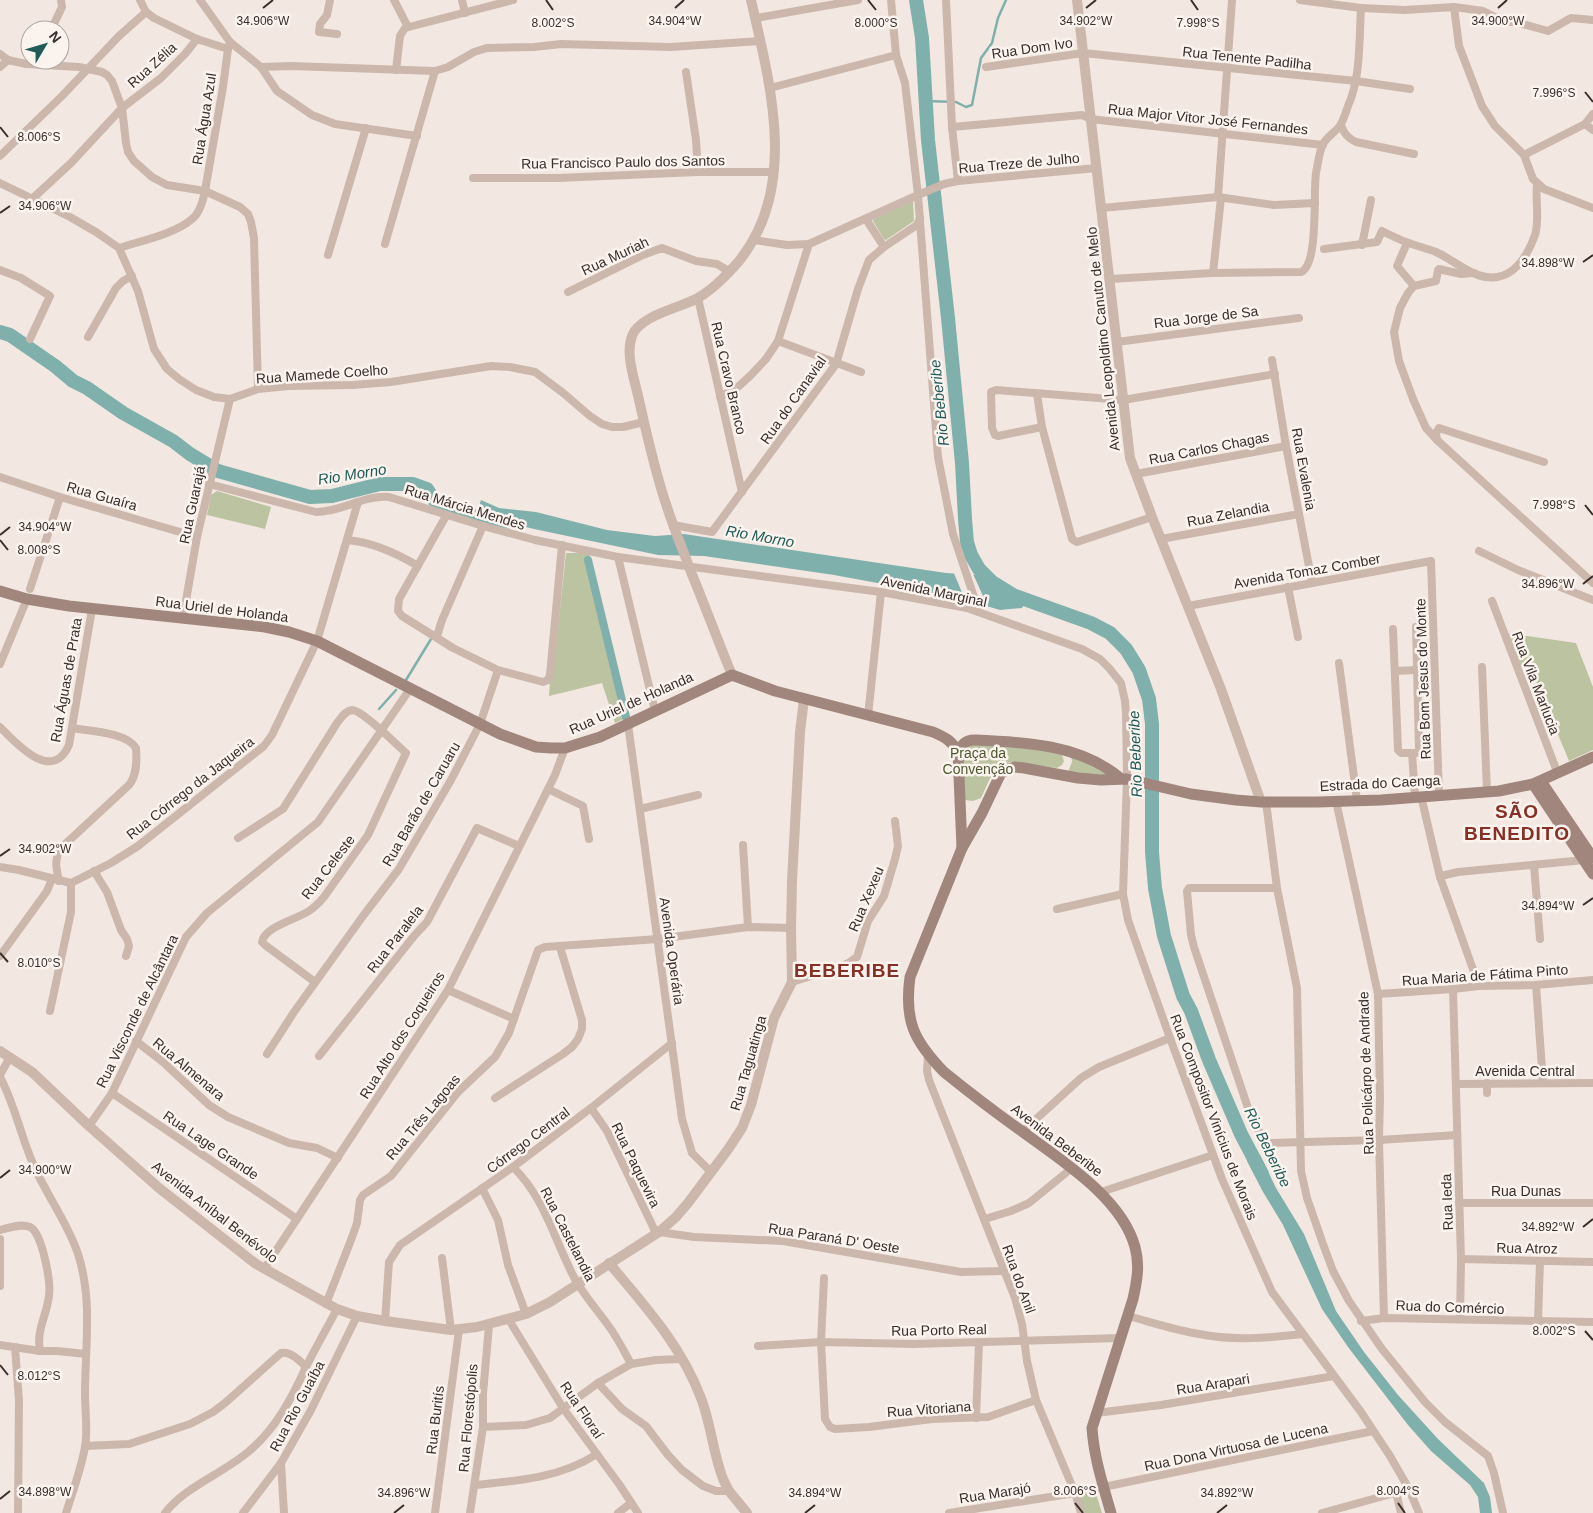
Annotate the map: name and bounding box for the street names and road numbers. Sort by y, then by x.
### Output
street label: Rua Dom Ivo [990,34,1074,62]
street label: Rua Zélia [124,39,180,91]
street label: Rua Tenente Padilha [1182,43,1313,73]
street label: Rua Água Azul [189,72,219,166]
street label: Rua Major Vitor José Fernandes [1107,101,1309,137]
street label: Rua Treze de Julho [958,150,1080,176]
street label: Rua Francisco Paulo dos Santos [521,152,725,172]
street label: Avenida Leopoldino Canuto de Melo [1083,226,1123,452]
street label: Rua Muriah [579,233,651,279]
street label: Rua Jorge de Sa [1153,303,1259,331]
street label: Rua Cravo Branco [708,320,750,436]
street label: Rua do Canavial [757,353,829,447]
street label: Rua Mamede Coelho [255,361,389,387]
street label: Rua Evalenia [1289,427,1319,512]
street label: Rua Carlos Chagas [1148,428,1270,468]
street label: Rua Guarajá [176,464,208,545]
street label: Rua Guaíra [65,478,139,514]
street label: Rua Márcia Mendes [403,481,527,533]
street label: Rua Zelandia [1186,498,1271,530]
street label: Avenida Tomaz Comber [1232,550,1382,592]
street label: Avenida Marginal [880,572,988,610]
street label: Rua Uriel de Holanda [155,593,290,625]
street label: Rua Bom Jesus do Monte [1412,598,1434,760]
street label: Rua Águas de Prata [47,616,85,743]
street label: Rua Vila Marlucia [1509,629,1563,737]
street label: Rua Uriel de Holanda [567,668,696,738]
street label: Rua Córrego da Jaqueira [123,733,257,843]
street label: Rua Barão de Caruaru [379,739,463,869]
street label: Estrada do Caenga [1319,772,1441,794]
street label: Rua Celeste [298,832,358,902]
street label: Rua Xexeu [845,864,887,934]
street label: Avenida Operária [657,896,688,1006]
street label: Rua Paralela [364,902,426,976]
street label: Rua Visconde de Alcântara [93,932,181,1090]
street label: Rua Maria de Fátima Pinto [1401,961,1569,989]
street label: Rua Alto dos Coqueiros [356,968,448,1102]
street label: Rua Policárpo de Andrade [1355,991,1377,1155]
street label: Rua Compositor Vinícius de Morais [1167,1012,1261,1222]
street label: Rua Taguatinga [727,1014,769,1112]
street label: Rua Almenara [150,1034,228,1104]
street label: Avenida Central [1475,1063,1575,1079]
street label: Rua Três Lagoas [383,1071,463,1163]
street label: Avenida Beberibe [1008,1100,1106,1180]
street label: Córrego Central [483,1104,573,1176]
street label: Rua Lage Grande [160,1107,262,1183]
street label: Rua Paquevira [609,1120,664,1210]
street label: Avenida Aníbal Benévolo [149,1158,281,1266]
street label: Rua Ieda [1438,1173,1456,1231]
street label: Rua Dunas [1491,1183,1561,1199]
street label: Rua Castelandia [537,1184,599,1284]
street label: Rua Paraná D' Oeste [767,1220,901,1256]
street label: Rua Atroz [1496,1239,1558,1257]
street label: Rua do Anil [999,1243,1039,1315]
street label: Rua do Comércio [1395,1297,1505,1317]
street label: Rua Porto Real [891,1321,987,1339]
street label: Rua Rio Guaíba [266,1358,328,1454]
street label: Rua Florestópolis [455,1363,481,1473]
street label: Rua Arapari [1175,1370,1251,1398]
street label: Rua Floraí [557,1378,607,1442]
street label: Rua Buritís [423,1385,447,1455]
street label: Rua Vitoriana [886,1398,972,1420]
street label: Rua Dona Virtuosa de Lucena [1143,1420,1329,1474]
street label: Rua Marajó [958,1479,1032,1507]

